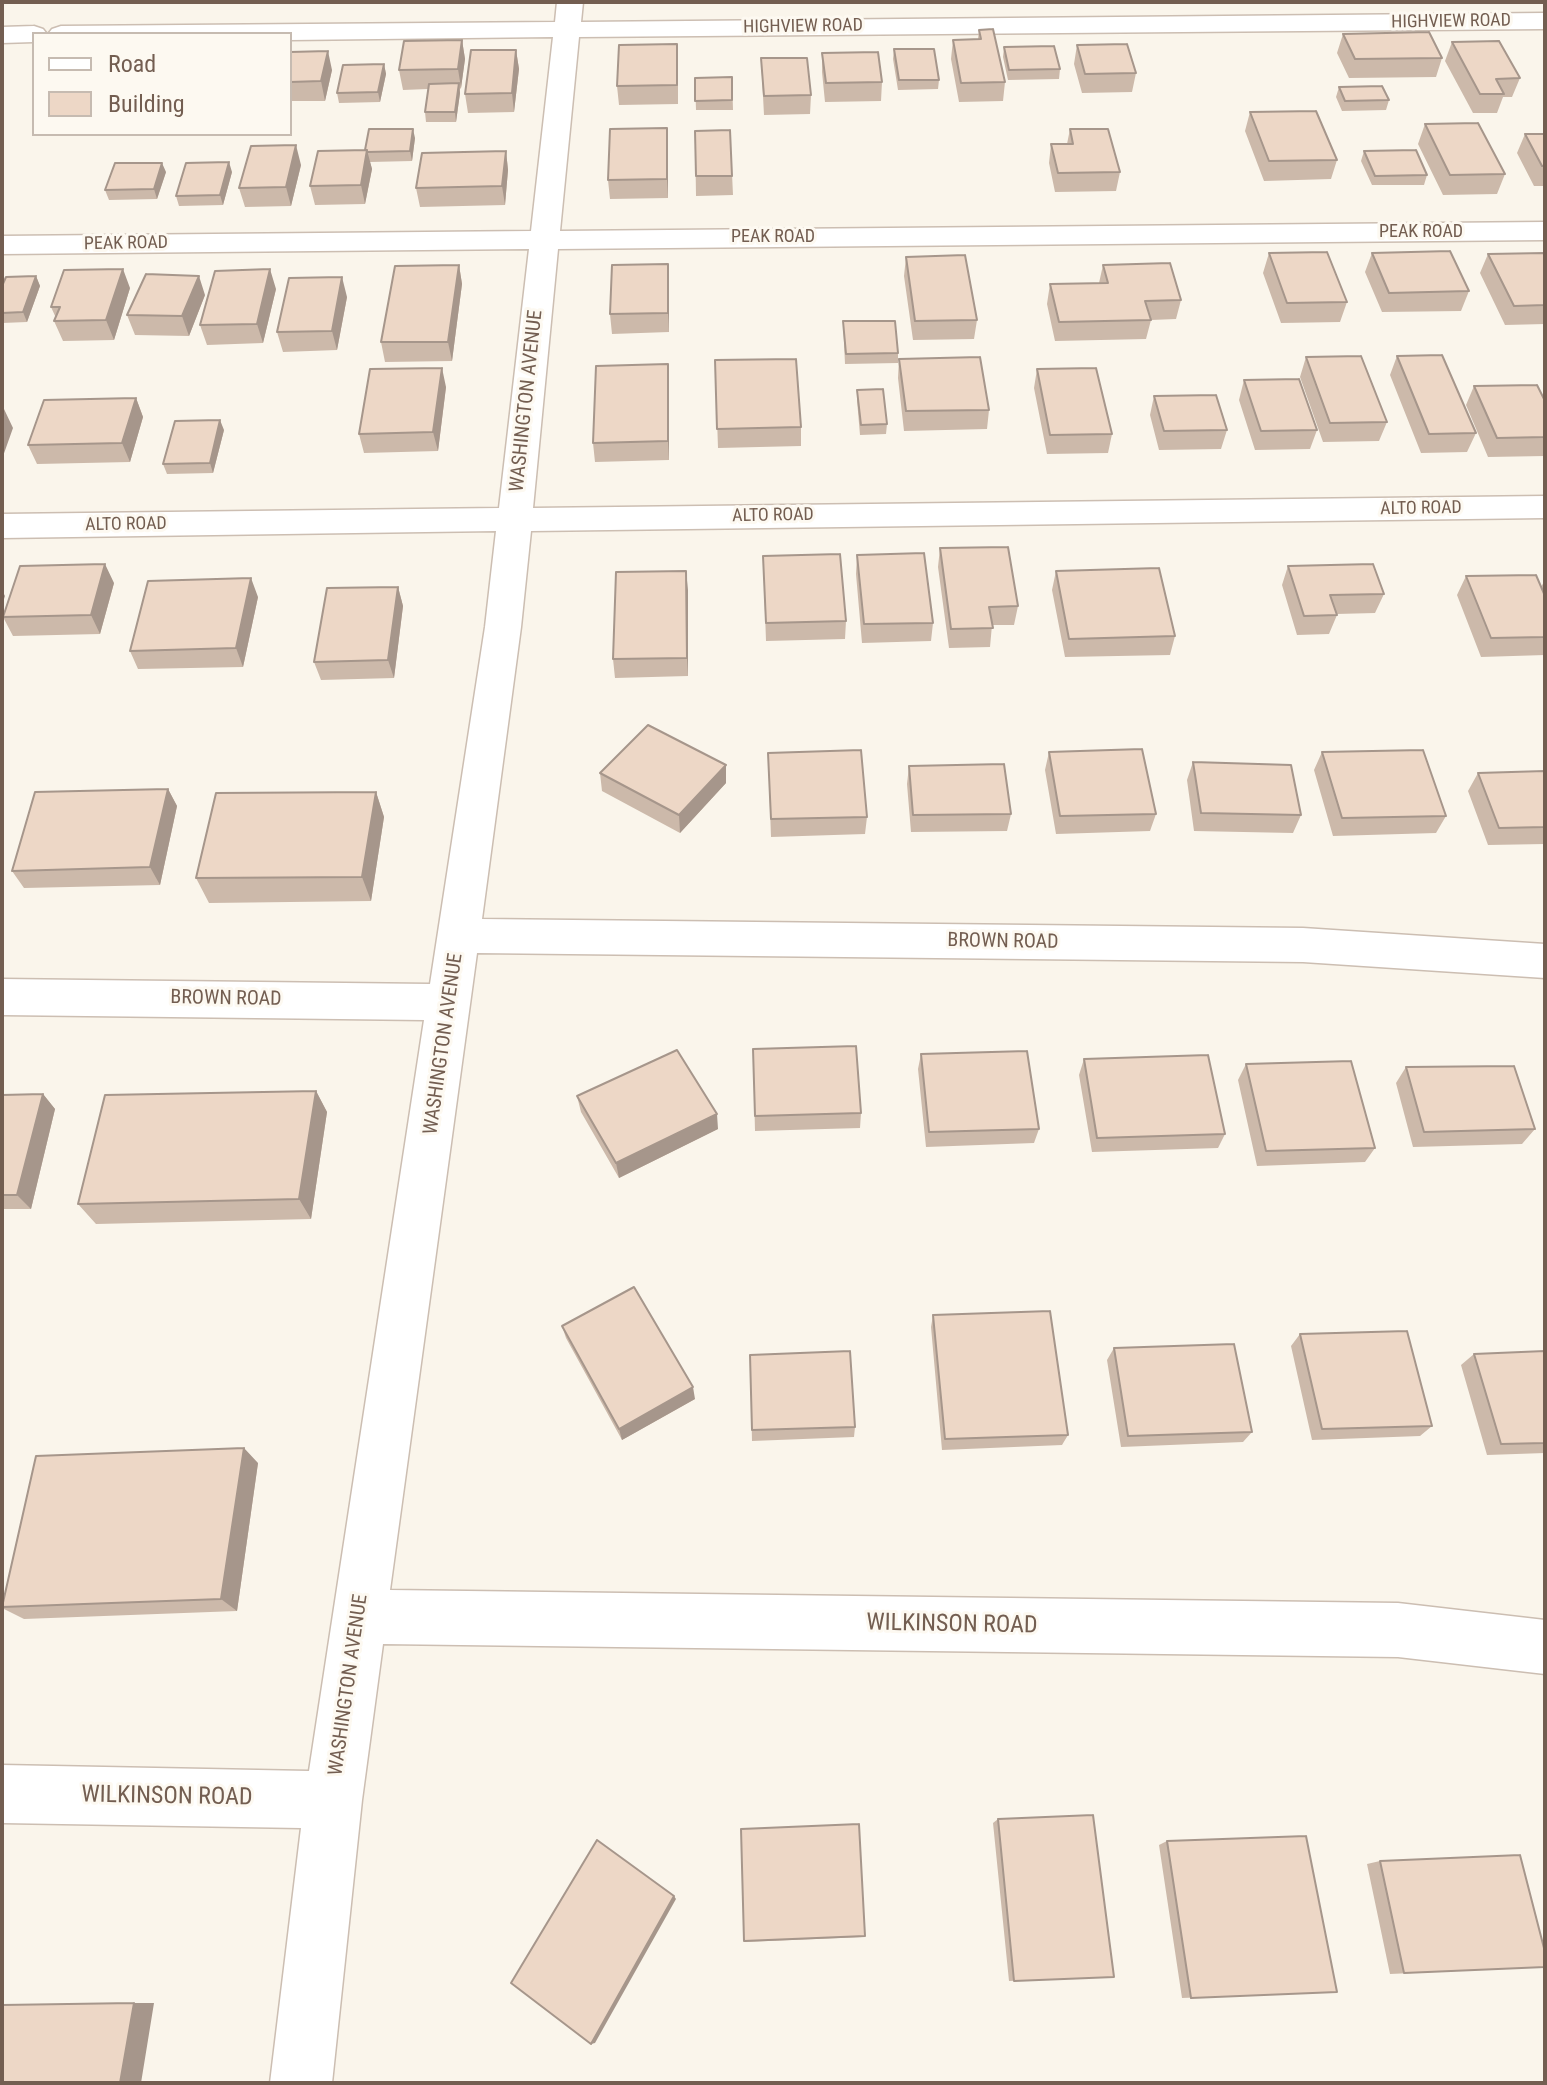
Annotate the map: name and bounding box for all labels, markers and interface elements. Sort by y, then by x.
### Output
street label: HIGHVIEW ROAD [1391,10,1511,34]
street label: HIGHVIEW ROAD [743,15,863,39]
legend [32,32,292,136]
text: Road [108,50,156,78]
text: Building [108,90,185,118]
street label: PEAK ROAD [1379,221,1463,243]
street label: PEAK ROAD [731,226,815,248]
street label: PEAK ROAD [84,232,168,256]
street label: WASHINGTON AVENUE [506,309,548,493]
street label: ALTO ROAD [1380,497,1462,521]
street label: ALTO ROAD [732,504,814,528]
street label: ALTO ROAD [85,513,167,537]
street label: BROWN ROAD [947,929,1059,955]
street label: WASHINGTON AVENUE [419,952,469,1136]
street label: BROWN ROAD [170,986,282,1012]
street label: WASHINGTON AVENUE [324,1593,374,1777]
street label: WILKINSON ROAD [866,1609,1038,1641]
street label: WILKINSON ROAD [81,1781,253,1813]

